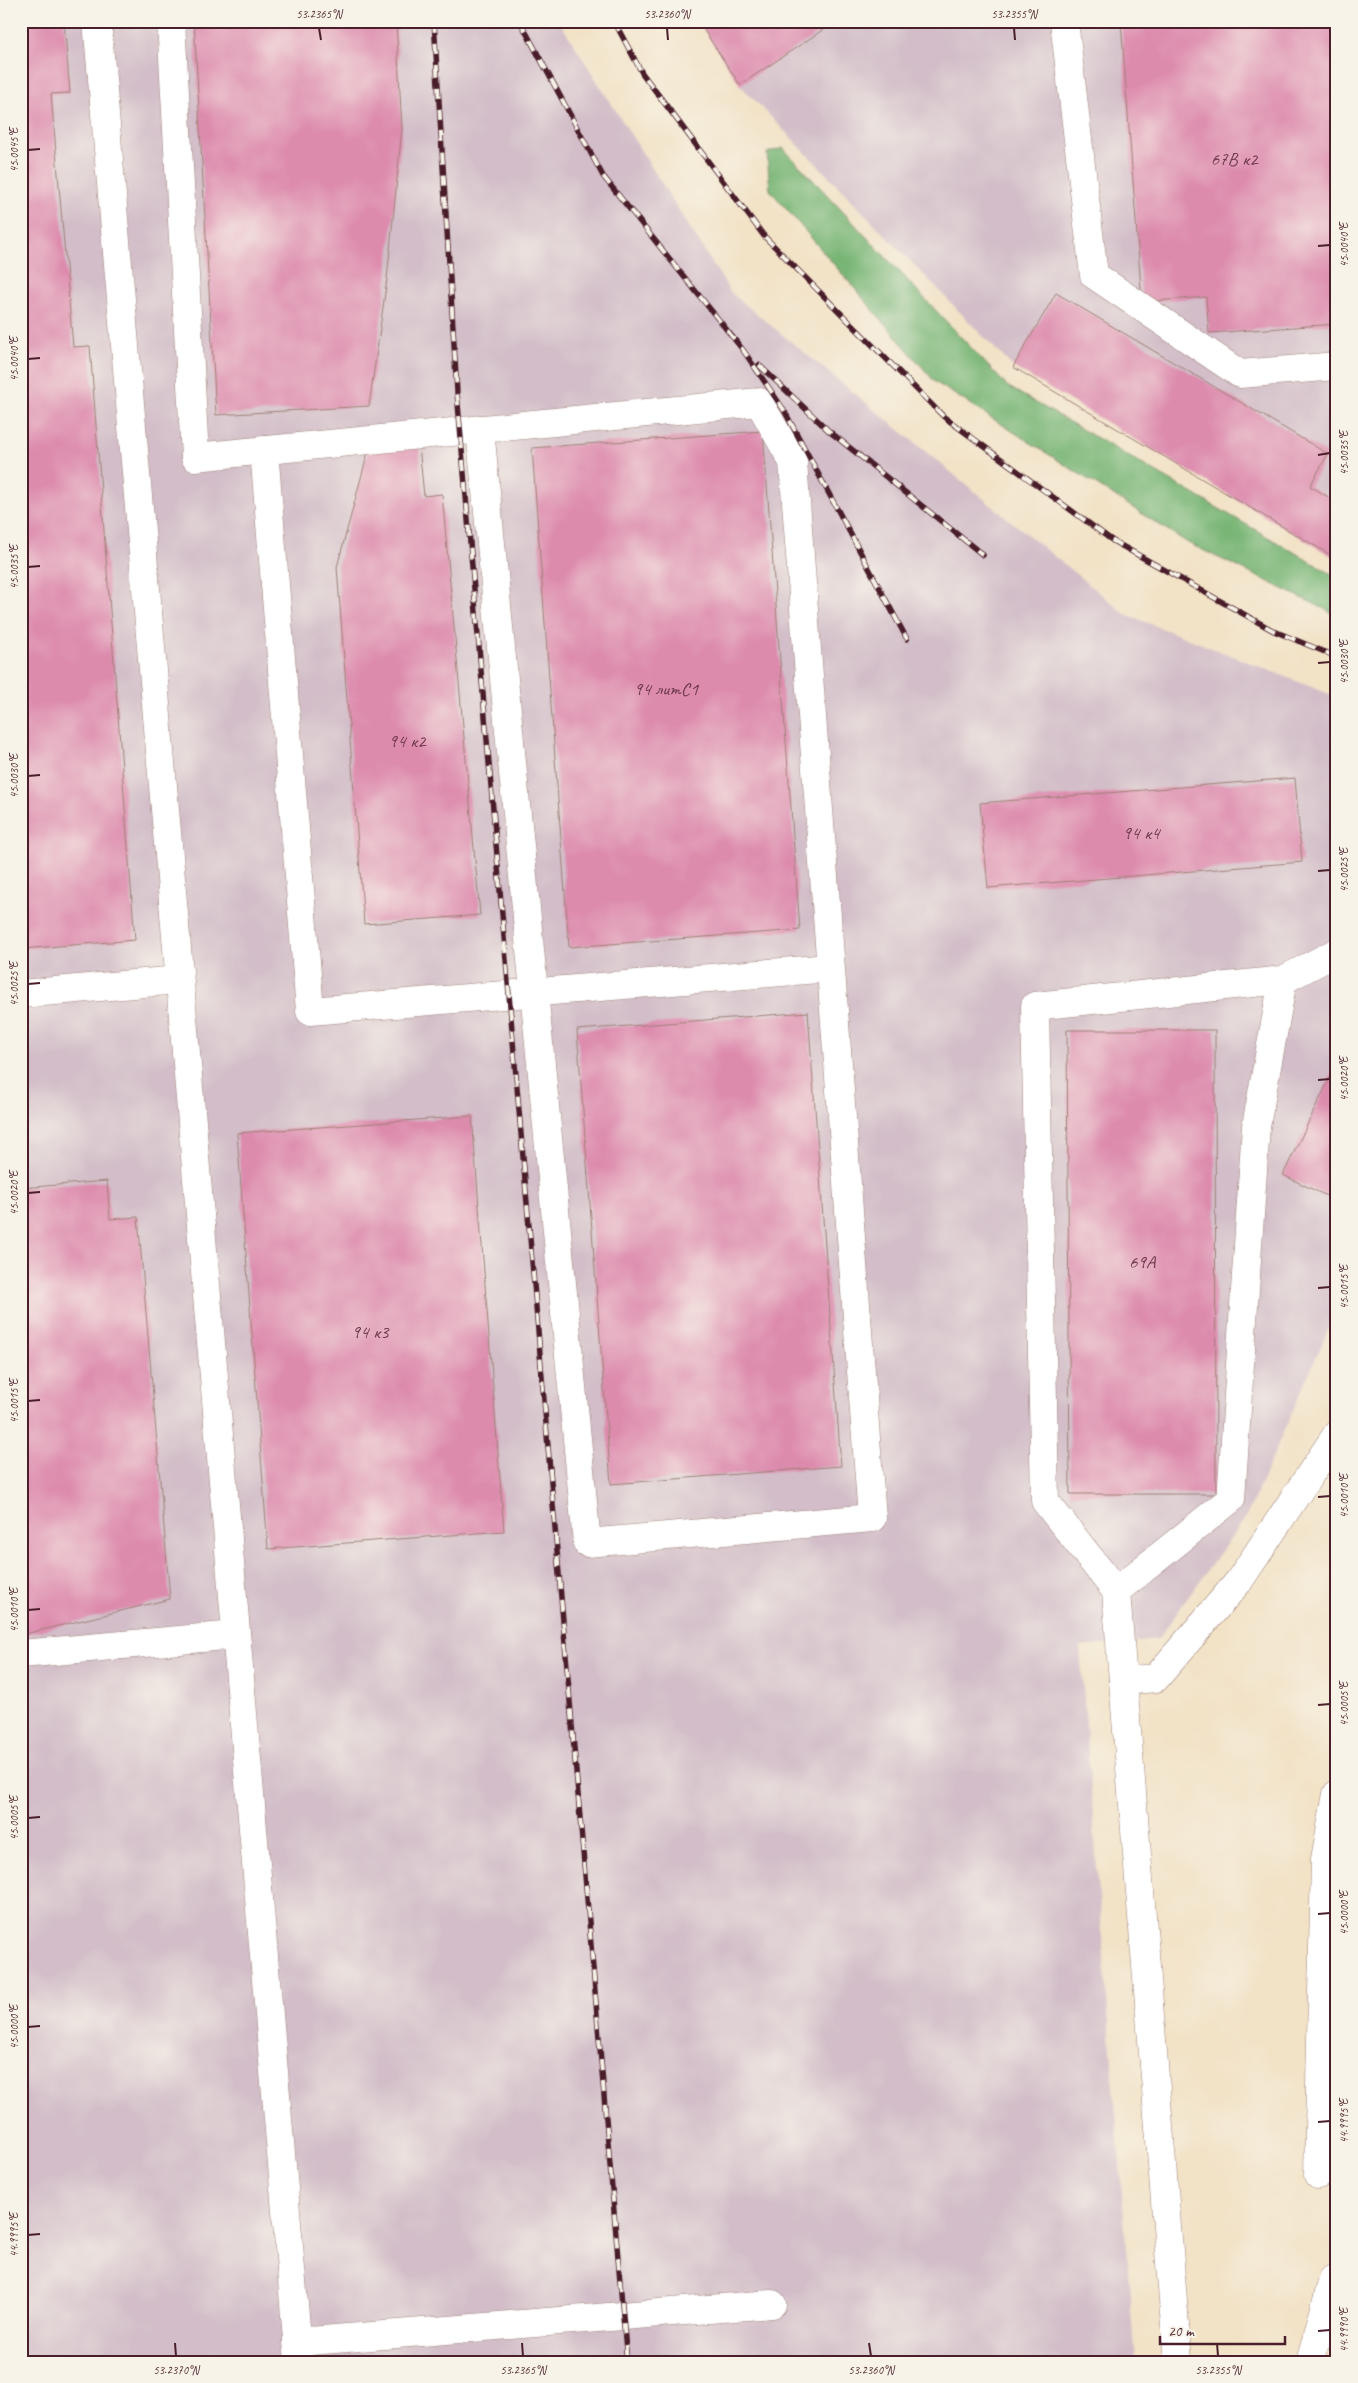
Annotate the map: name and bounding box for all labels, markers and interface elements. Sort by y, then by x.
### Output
text: 53.2365°N [296,6,343,22]
text: 53.2360°N [644,6,691,22]
text: 53.2355°N [991,6,1038,22]
text: 45.0045°E [6,126,22,172]
house number: 67В к2 [1211,147,1259,171]
text: 45.0040°E [1336,221,1352,267]
text: 45.0040°E [6,335,22,381]
text: 45.0035°E [1336,429,1352,475]
text: 45.0035°E [6,543,22,589]
text: 45.0030°E [1336,638,1352,684]
house number: 94 литС1 [634,677,700,701]
house number: 94 к2 [388,729,427,753]
text: 45.0030°E [6,752,22,798]
house number: 94 к4 [1122,821,1162,845]
text: 45.0025°E [1336,846,1352,892]
text: 45.0025°E [6,960,22,1006]
text: 45.0020°E [1336,1055,1352,1101]
text: 45.0020°E [6,1169,22,1215]
house number: 69А [1129,1250,1157,1274]
text: 45.0015°E [1336,1263,1352,1309]
house number: 94 к3 [351,1320,390,1344]
text: 45.0015°E [6,1377,22,1423]
text: 45.0010°E [1336,1472,1352,1518]
text: 45.0010°E [6,1586,22,1632]
text: 45.0005°E [1336,1680,1352,1726]
text: 45.0005°E [6,1794,22,1840]
text: 45.0000°E [1336,1889,1352,1935]
text: 45.0000°E [6,2003,22,2049]
text: 44.9995°E [1336,2097,1352,2143]
text: 44.9995°E [6,2211,22,2257]
text: 44.9990°E [1336,2306,1352,2352]
scale bar [1160,2313,1286,2345]
text: 20 m [1168,2322,1195,2341]
text: 53.2370°N [153,2362,200,2378]
text: 53.2365°N [500,2362,547,2378]
text: 53.2360°N [848,2362,895,2378]
text: 53.2355°N [1195,2362,1242,2378]

